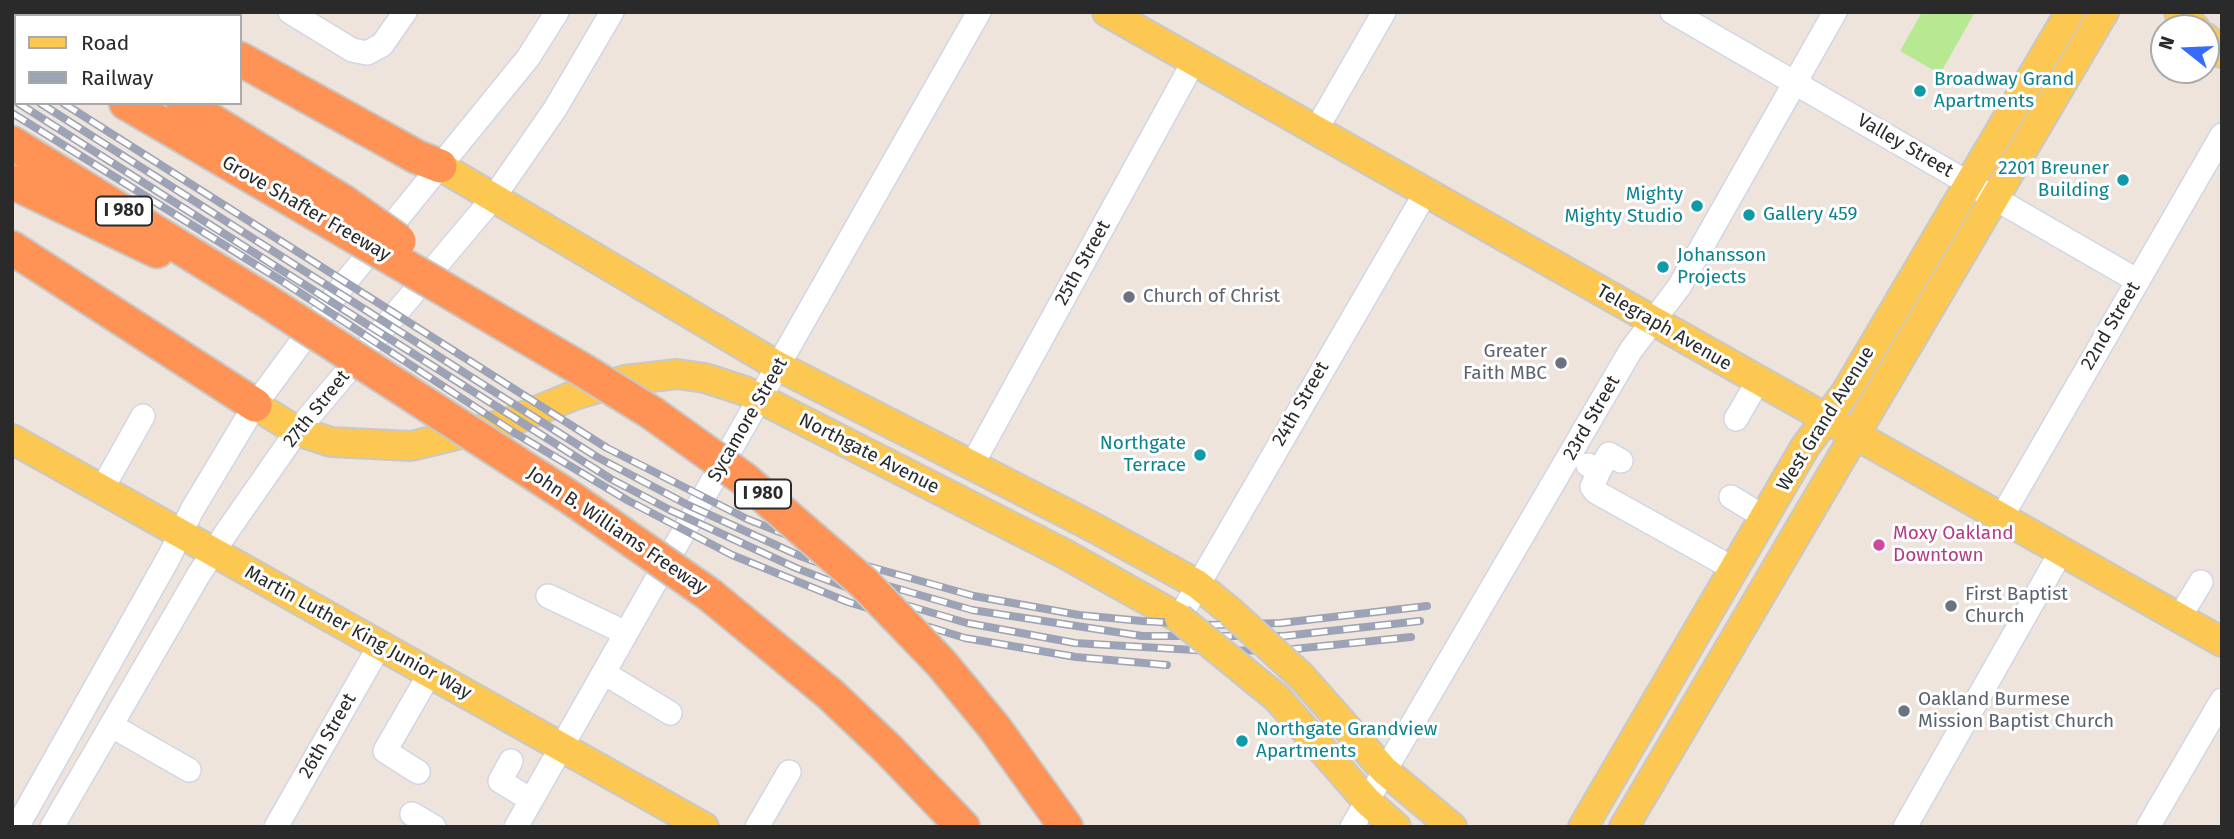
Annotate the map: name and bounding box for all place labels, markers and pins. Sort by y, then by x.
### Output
place label: Broadway Grand Apartments [1934,69,2074,113]
marker: Broadway Grand Apartments [1912,83,1928,99]
place label: 2201 Breuner Building [1998,158,2109,202]
marker: 2201 Breuner Building [2115,172,2131,188]
place label: Mighty Mighty Studio [1565,184,1683,228]
marker: Mighty Mighty Studio [1689,198,1705,214]
place label: Gallery 459 [1763,204,1857,226]
marker: Gallery 459 [1741,207,1757,223]
place label: Johansson Projects [1677,245,1766,289]
marker: Johansson Projects [1655,259,1671,275]
place label: Church of Christ [1143,286,1280,308]
marker: Church of Christ [1121,289,1137,305]
place label: Greater Faith MBC [1463,341,1547,385]
marker: Greater Faith MBC [1553,355,1569,371]
place label: Northgate Terrace [1100,433,1186,477]
marker: Northgate Terrace [1192,447,1208,463]
place label: Moxy Oakland Downtown [1893,523,2014,567]
marker: Moxy Oakland Downtown [1871,537,1887,553]
place label: First Baptist Church [1965,584,2068,628]
marker: First Baptist Church [1943,598,1959,614]
place label: Oakland Burmese Mission Baptist Church [1918,689,2114,733]
marker: Oakland Burmese Mission Baptist Church [1896,703,1912,719]
place label: Northgate Grandview Apartments [1256,719,1437,763]
marker: Northgate Grandview Apartments [1234,733,1250,749]

